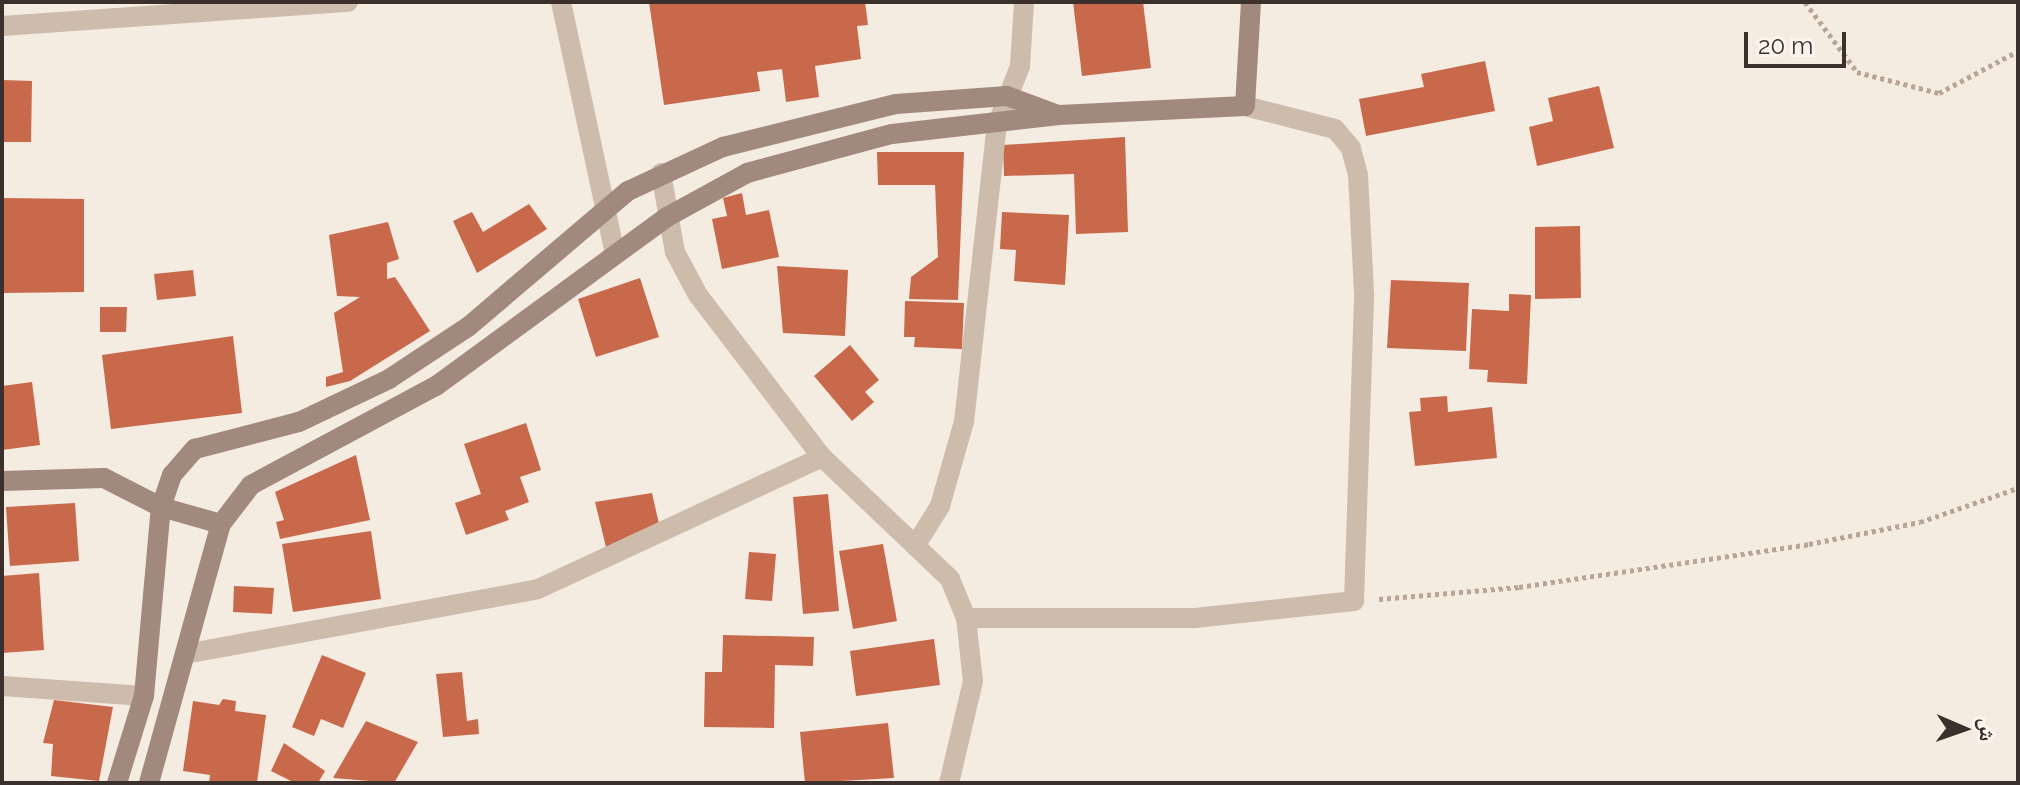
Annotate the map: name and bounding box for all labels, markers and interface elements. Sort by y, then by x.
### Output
scale bar [1748,16,1850,66]
text: 20 m [1758,31,1813,60]
north arrow [1924,689,2004,769]
text: ش [1975,718,2001,742]

